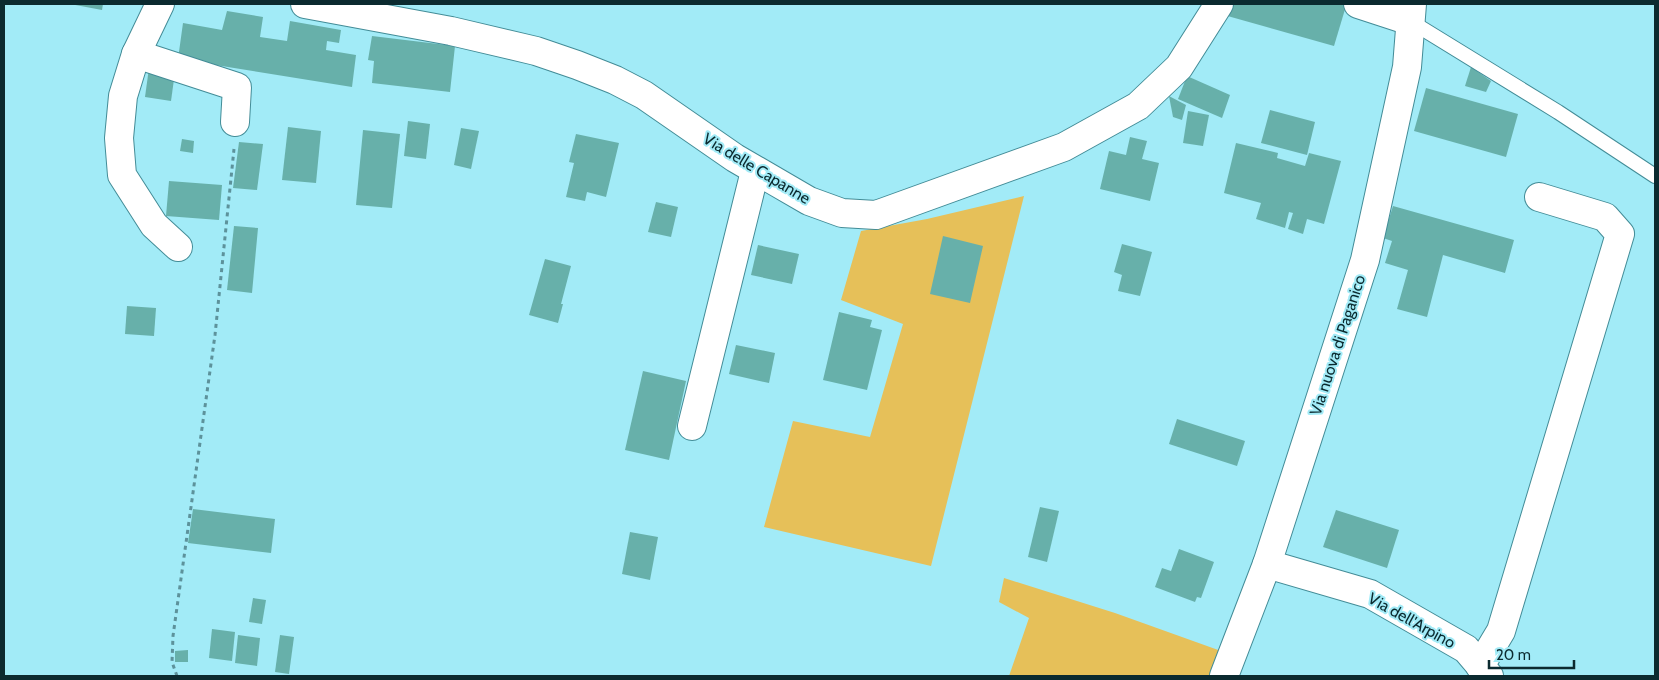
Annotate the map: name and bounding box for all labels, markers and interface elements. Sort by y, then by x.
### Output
street label: Via delle Capanne [700,129,814,208]
street label: Via nuova di Paganico [1306,272,1369,418]
street label: Via dell'Arpino [1365,589,1459,652]
scale bar [1489,638,1574,670]
text: 20 m [1496,646,1531,664]

